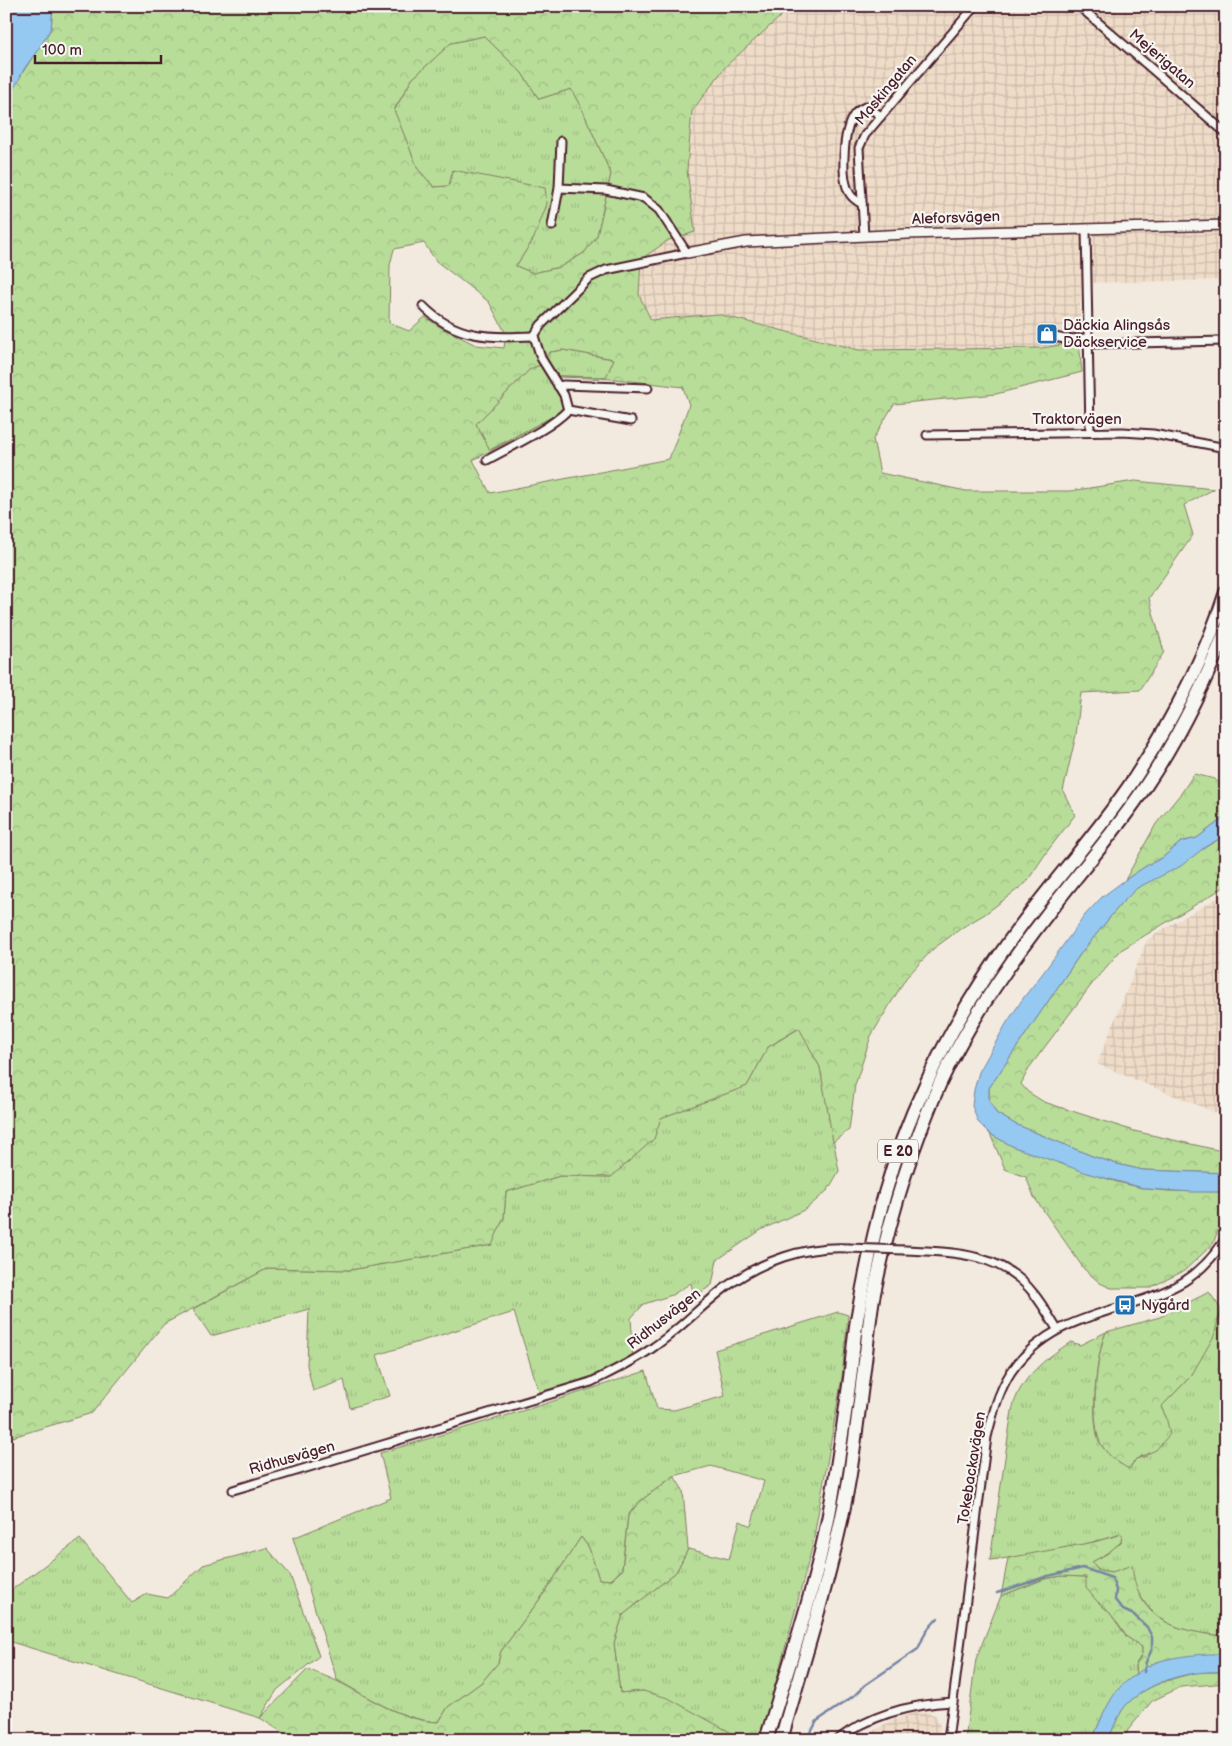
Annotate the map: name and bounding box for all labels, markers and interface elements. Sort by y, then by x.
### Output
street label: Mejerigatan [1125,25,1199,93]
scale bar [35,32,161,64]
text: 100 m [42,41,82,60]
street label: Maskingatan [851,51,921,129]
street label: Aleforsvägen [912,207,1000,229]
place label: Däckia Alingsås Däckservice [1063,316,1171,352]
shop icon: Däckia Alingsås Däckservice [1035,322,1059,346]
street label: Traktorvägen [1032,410,1122,429]
road number: E 20 [878,1140,918,1162]
street label: Ridhusvägen [623,1284,705,1354]
bus stop icon: Nygård [1113,1293,1137,1317]
place label: Nygård [1141,1296,1190,1315]
street label: Tokebackavägen [954,1410,990,1526]
street label: Ridhusvägen [247,1437,337,1479]

